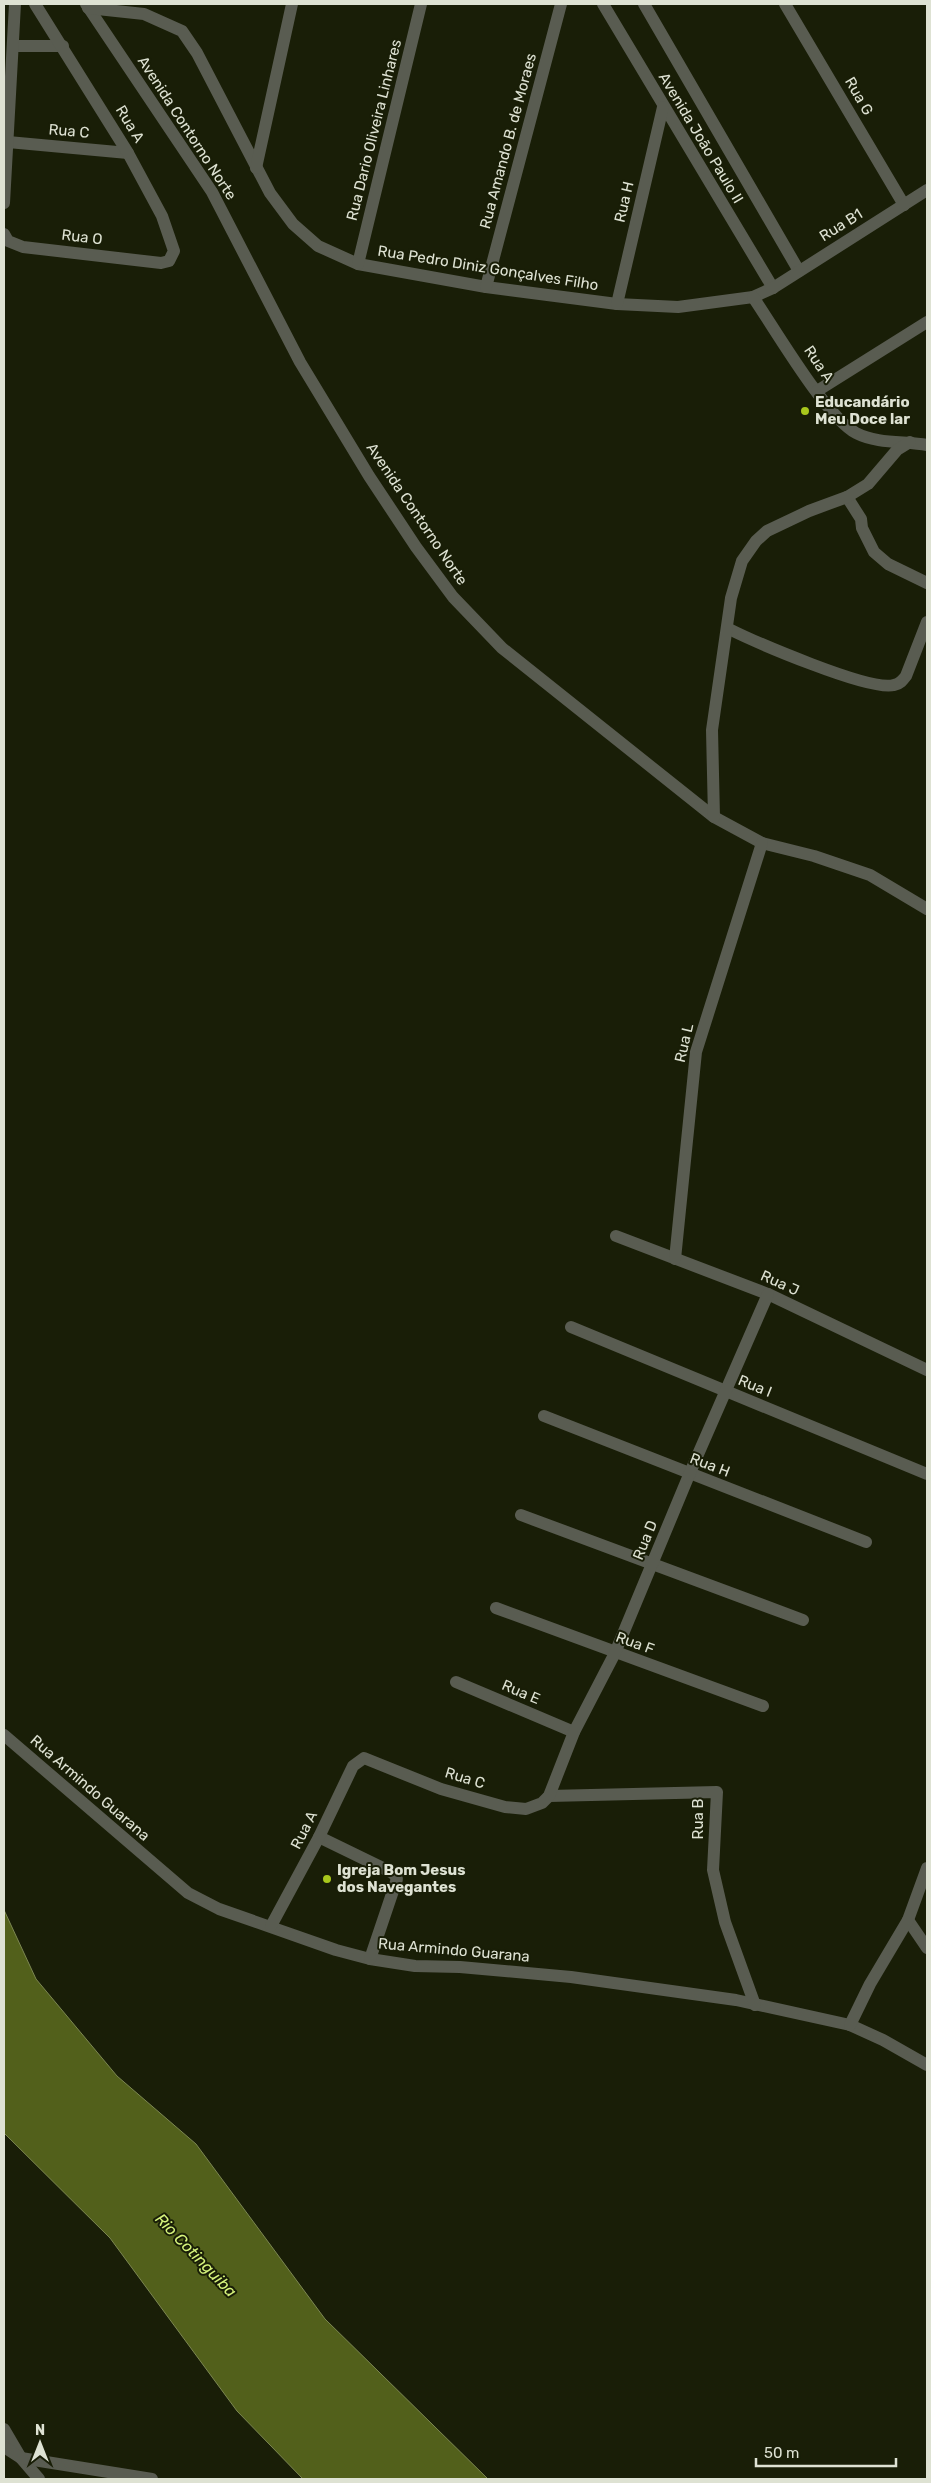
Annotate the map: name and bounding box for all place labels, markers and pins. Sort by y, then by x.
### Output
place label: Educandário Meu Doce lar [815,393,910,428]
marker: Educandário Meu Doce lar [799,405,811,417]
place label: Igreja Bom Jesus dos Navegantes [337,1861,465,1896]
marker: Igreja Bom Jesus dos Navegantes [321,1873,333,1885]

